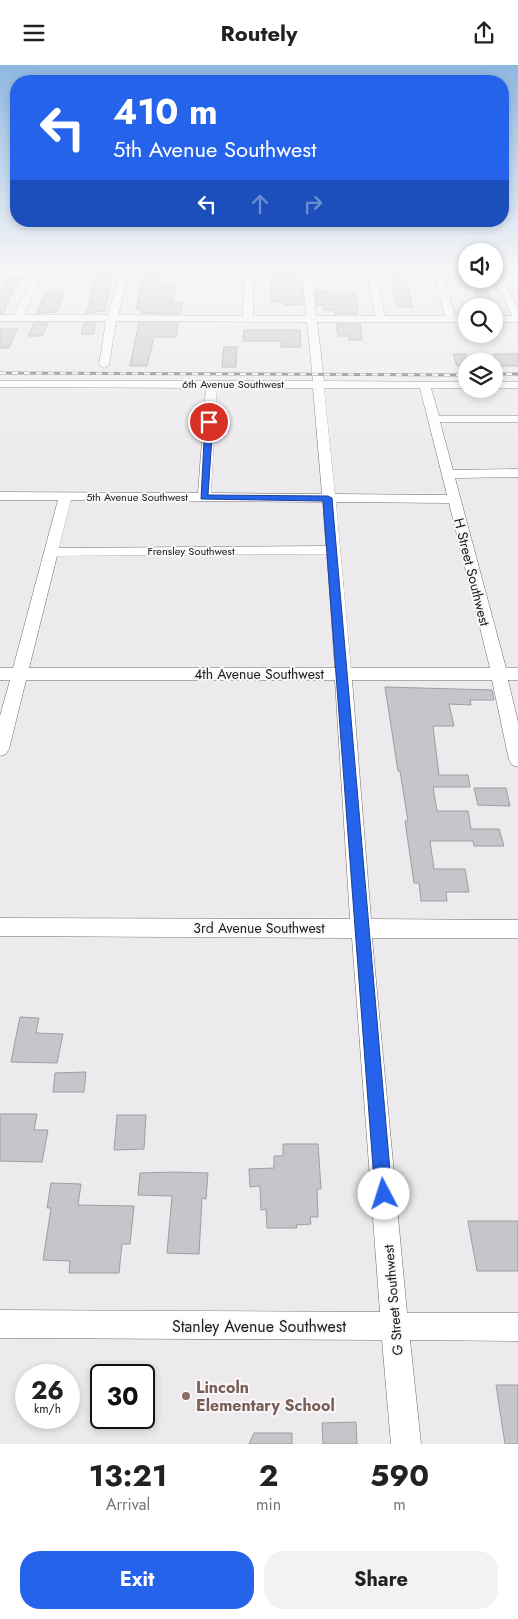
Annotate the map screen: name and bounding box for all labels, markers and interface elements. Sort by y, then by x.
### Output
text: Routely [221,17,297,49]
icon: menu [20,19,48,47]
icon: share [470,19,498,47]
text: 410 m [113,87,218,137]
icon: left [30,95,95,160]
text: 5th Avenue Southwest [113,133,316,165]
icon: left [193,190,221,218]
icon: ahead [246,190,274,218]
icon: right [299,190,327,218]
map controls [458,243,503,398]
button: sound [458,243,503,288]
button: search [458,298,503,343]
button: layers [458,353,503,398]
street label: 6th Avenue Southwest [182,376,284,392]
pin [188,401,230,443]
icon: arrive [195,408,223,436]
street label: 5th Avenue Southwest [86,489,188,505]
street label: H Street Southwest [449,516,495,629]
street label: Frensley Southwest [147,543,235,559]
street label: 4th Avenue Southwest [194,664,324,684]
street label: 3rd Avenue Southwest [193,918,325,938]
position arrow [357,1167,409,1219]
street label: G Street Southwest [378,1243,408,1356]
street label: Stanley Avenue Southwest [172,1315,346,1338]
speed limit sign: 30 [90,1364,155,1429]
text: 26 [31,1372,64,1408]
place label: Lincoln Elementary School [196,1376,335,1417]
marker: Lincoln Elementary School [180,1390,192,1402]
text: km/h [34,1400,61,1418]
text: 13:21 [89,1454,167,1497]
text: 2 [259,1454,278,1497]
text: 590 [370,1454,429,1497]
text: Arrival [106,1493,150,1516]
text: min [256,1493,281,1516]
text: m [393,1493,406,1516]
button: Exit [20,1551,254,1609]
button: Share [264,1551,498,1609]

